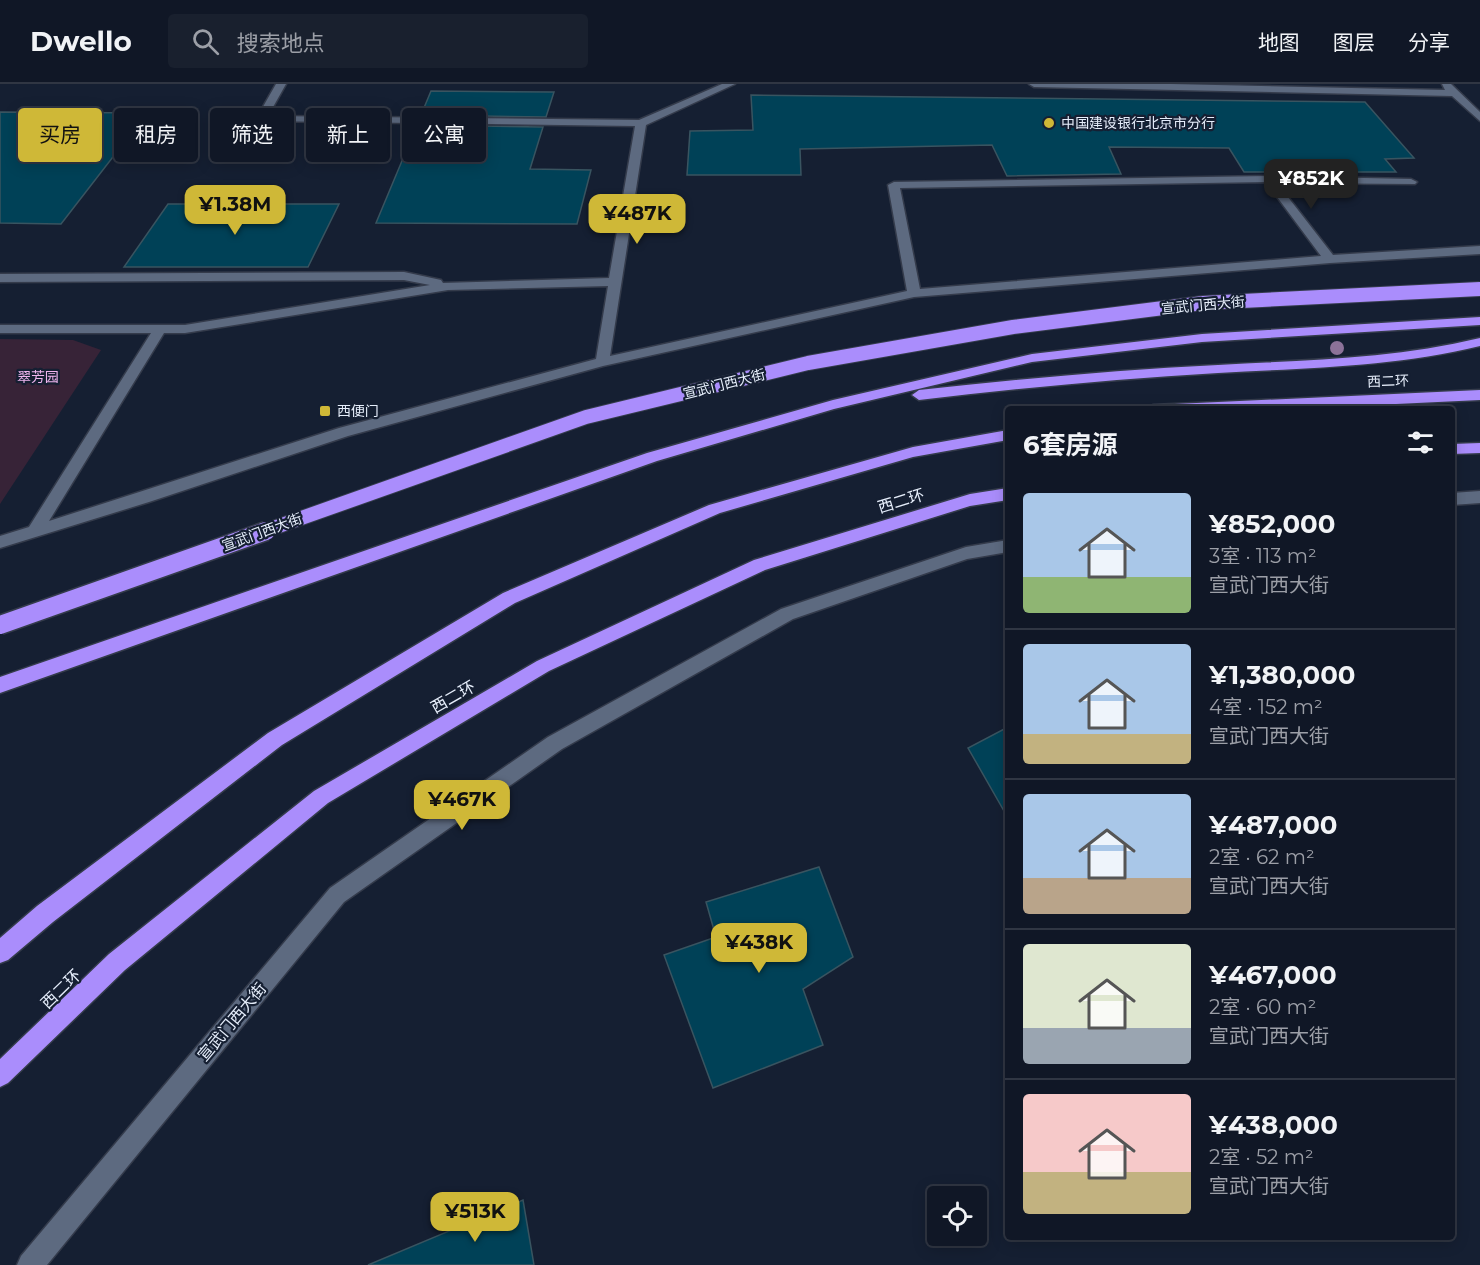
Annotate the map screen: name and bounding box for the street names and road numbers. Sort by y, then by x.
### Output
street label: 宣武门西大街 [1160,292,1246,318]
street label: 宣武门西大街 [681,365,767,403]
street label: 西二环 [1367,371,1409,391]
street label: 西二环 [875,485,927,517]
street label: 宣武门西大街 [219,509,305,555]
street label: 西二环 [427,677,479,717]
street label: 西二环 [37,965,85,1013]
street label: 宣武门西大街 [194,979,270,1065]

